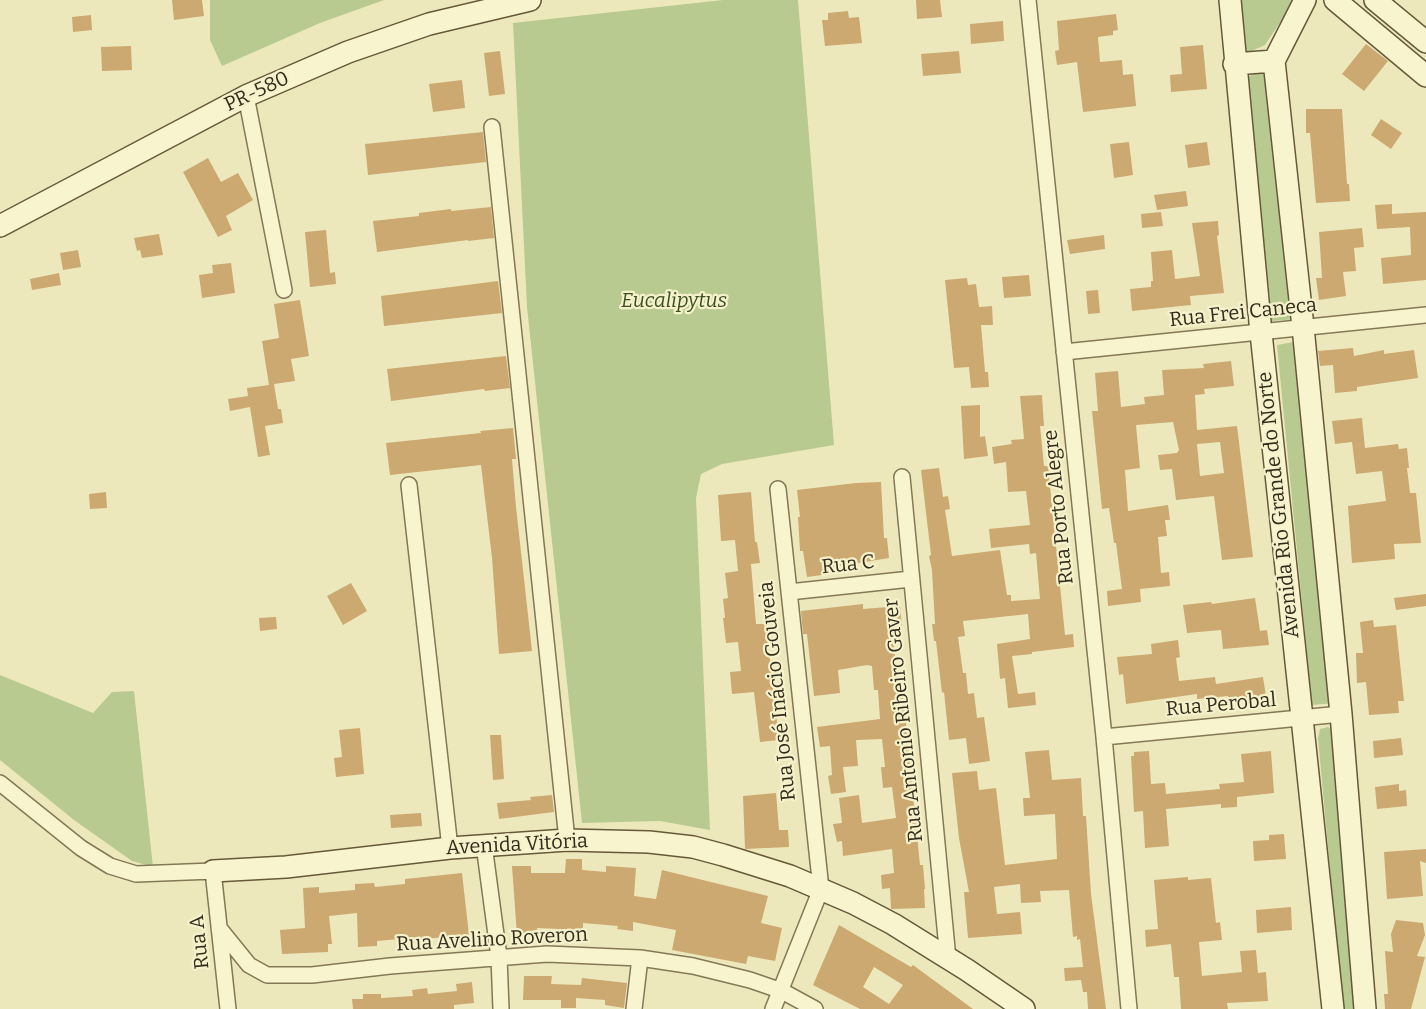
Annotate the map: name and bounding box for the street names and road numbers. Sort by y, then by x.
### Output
street label: PR-580 [221,67,293,117]
street label: Rua Frei Caneca [1168,293,1318,333]
street label: Avenida Rio Grande do Norte [1253,370,1305,640]
street label: Rua Porto Alegre [1039,428,1079,586]
street label: Rua C [820,550,876,580]
street label: Rua José Inácio Gouveia [755,580,801,802]
street label: Rua Antonio Ribeiro Gaver [879,597,929,843]
street label: Rua Perobal [1165,688,1277,722]
street label: Avenida Vitória [445,829,589,861]
street label: Rua A [185,914,215,970]
street label: Rua Avelino Roveron [396,923,588,957]

